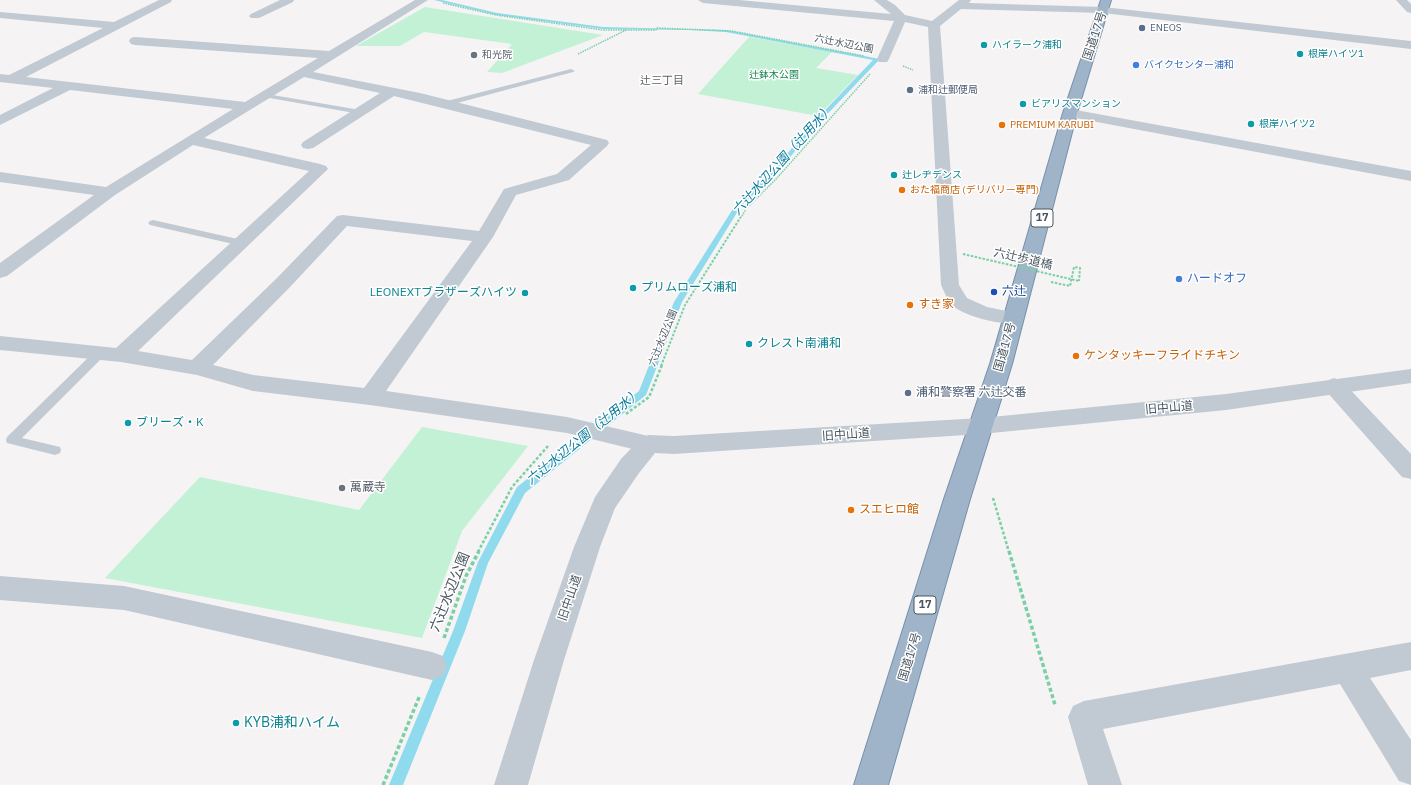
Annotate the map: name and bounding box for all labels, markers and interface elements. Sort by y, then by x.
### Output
street label: 国道17号 [1080,10,1110,62]
place label: ENEOS [1150,22,1182,34]
marker: ENEOS [1137,23,1147,33]
street label: 六辻水辺公園 [813,32,875,56]
place label: ハイラーク浦和 [992,39,1062,51]
marker: ハイラーク浦和 [979,40,989,50]
place label: 根岸ハイツ1 [1308,48,1364,60]
place label: 和光院 [482,49,512,61]
marker: 根岸ハイツ1 [1295,49,1305,59]
marker: 和光院 [469,50,479,60]
place label: バイクセンター浦和 [1144,59,1234,71]
marker: バイクセンター浦和 [1131,60,1141,70]
park label: 辻鉢木公園 [749,69,799,81]
district label: 辻三丁目 [640,74,684,88]
place label: 浦和辻郵便局 [918,84,978,96]
marker: 浦和辻郵便局 [905,85,915,95]
place label: ビアリスマンション [1031,98,1121,110]
marker: ビアリスマンション [1018,99,1028,109]
water label: 六辻水辺公園（辻用水） [729,102,837,218]
place label: 根岸ハイツ2 [1259,118,1315,130]
place label: PREMIUM KARUBI [1010,119,1094,131]
marker: 根岸ハイツ2 [1246,119,1256,129]
marker: PREMIUM KARUBI [997,120,1007,130]
place label: 辻レヂデンス [902,169,962,181]
marker: 辻レヂデンス [889,170,899,180]
place label: おた福商店 (デリバリー専門) [910,184,1039,196]
marker: おた福商店 (デリバリー専門) [897,185,907,195]
road number: 17 [1031,209,1053,227]
street label: 六辻歩道橋 [992,245,1054,273]
place label: ハードオフ [1187,272,1247,286]
marker: ハードオフ [1174,274,1184,284]
place label: プリムローズ浦和 [641,281,737,295]
marker: プリムローズ浦和 [628,283,638,293]
place label: 六辻 [1002,285,1026,299]
place label: LEONEXTブラザーズハイツ [370,286,517,300]
marker: 六辻 [989,287,999,297]
marker: LEONEXTブラザーズハイツ [520,288,530,298]
place label: すき家 [918,298,954,312]
marker: すき家 [905,300,915,310]
street label: 六辻水辺公園 [646,308,680,368]
street label: 国道17号 [991,321,1019,373]
place label: クレスト南浦和 [757,337,841,351]
marker: クレスト南浦和 [744,339,754,349]
place label: ケンタッキーフライドチキン [1084,349,1240,363]
marker: ケンタッキーフライドチキン [1071,351,1081,361]
water label: 六辻水辺公園（辻用水） [524,386,644,488]
place label: 浦和警察署 六辻交番 [916,386,1027,400]
marker: 浦和警察署 六辻交番 [903,388,913,398]
street label: 旧中山道 [1144,399,1194,417]
place label: ブリーズ・K [136,416,204,430]
marker: ブリーズ・K [123,418,133,428]
street label: 旧中山道 [822,426,870,444]
place label: 萬蔵寺 [350,481,386,495]
marker: 萬蔵寺 [337,483,347,493]
place label: スエヒロ館 [859,503,919,517]
marker: スエヒロ館 [846,505,856,515]
street label: 六辻水辺公園 [426,550,474,634]
street label: 旧中山道 [555,573,585,623]
road number: 17 [914,596,936,614]
street label: 国道17号 [896,631,924,683]
place label: KYB浦和ハイム [244,715,340,731]
marker: KYB浦和ハイム [231,718,241,728]

